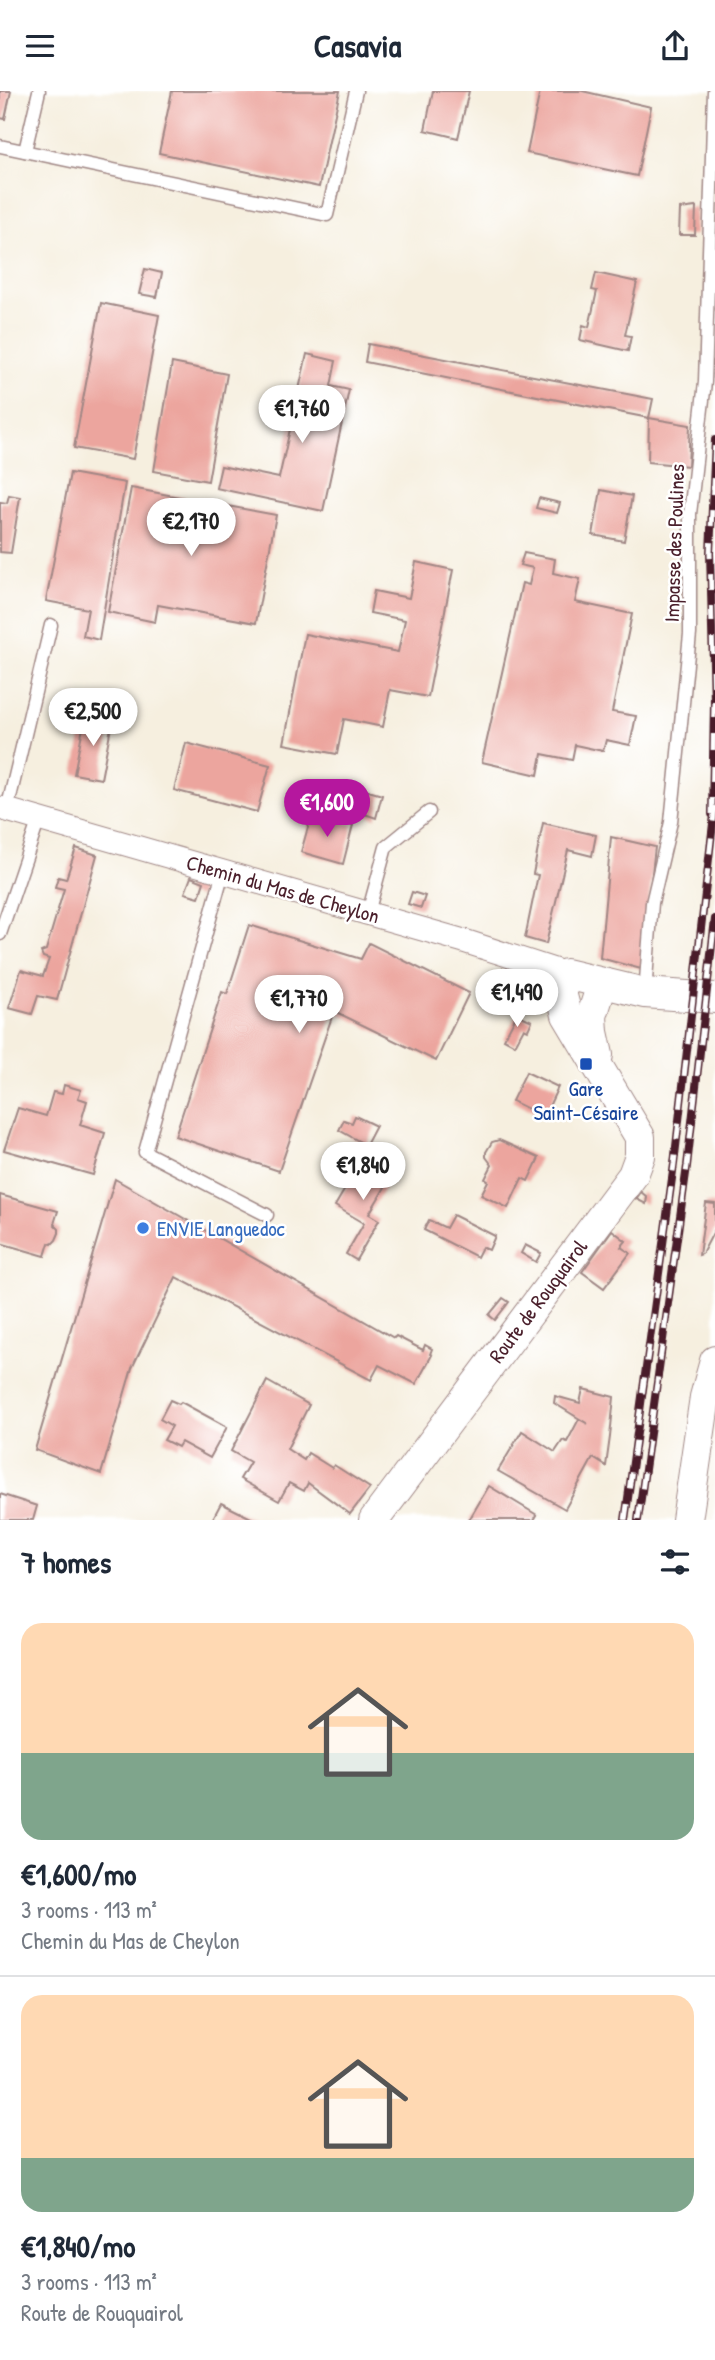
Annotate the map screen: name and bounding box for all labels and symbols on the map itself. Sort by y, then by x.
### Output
pin: €1,760 [245,385,359,445]
street label: Impasse des Poulines [657,463,691,623]
pin: €2,170 [134,498,248,558]
pin: €2,500 [36,689,150,748]
pin: €1,600 [270,779,384,839]
street label: Chemin du Mas de Cheylon [183,848,383,930]
pin: €1,490 [460,969,574,1029]
pin: €1,770 [242,975,356,1035]
marker: Gare Saint-Césaire [578,1056,594,1072]
place label: Gare Saint-Césaire [533,1074,639,1127]
pin: €1,840 [306,1143,420,1202]
place label: ENVIE Languedoc [157,1214,286,1243]
marker: ENVIE Languedoc [135,1220,151,1236]
street label: Route de Rouquairol [482,1233,594,1369]

